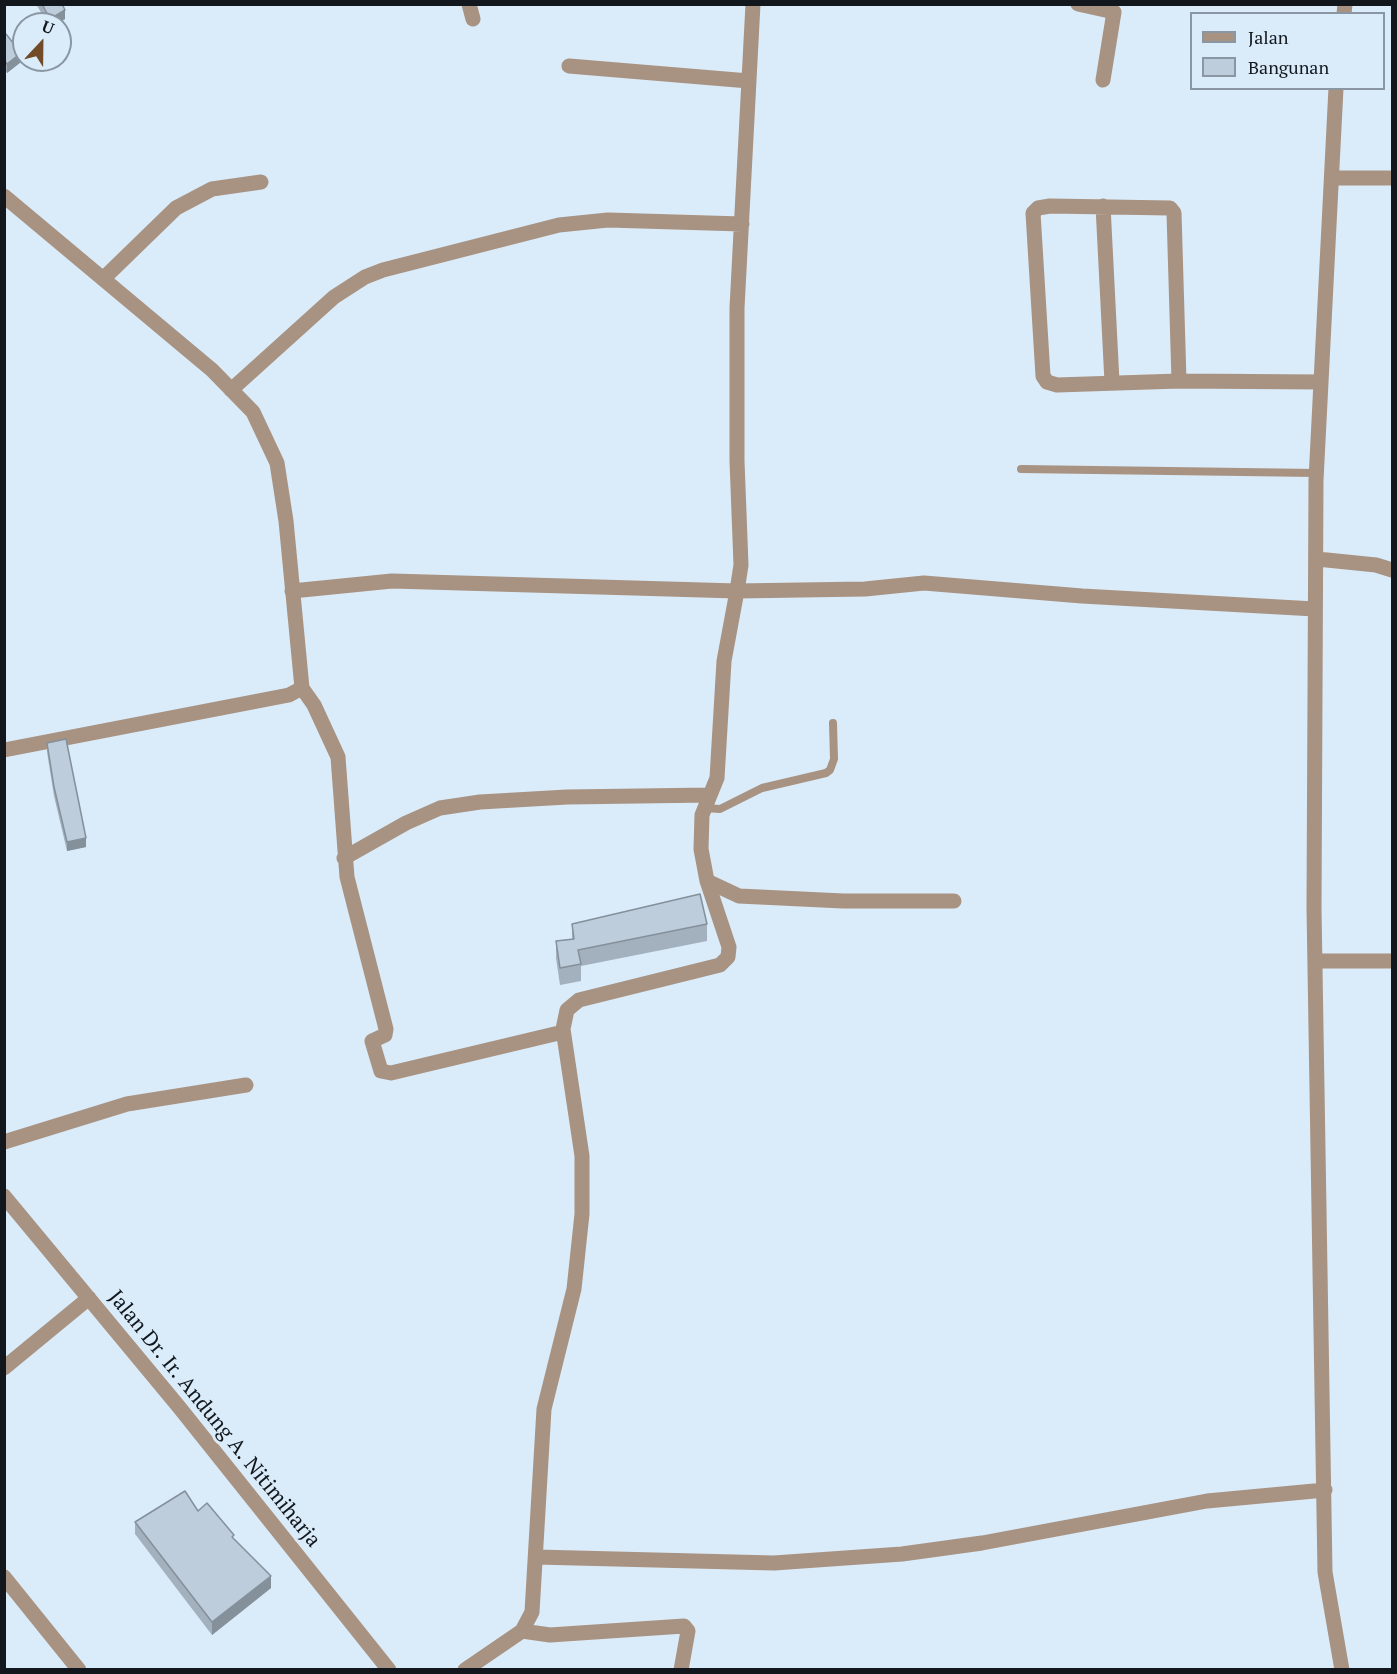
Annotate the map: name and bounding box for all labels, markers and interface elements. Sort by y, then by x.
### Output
north arrow [12,12,72,72]
legend [1190,12,1385,90]
text: U [39,15,57,40]
text: Jalan [1248,25,1288,49]
text: Bangunan [1248,55,1329,79]
street label: Jalan Dr. Ir. Andung A. Nitimiharja [102,1285,326,1553]

